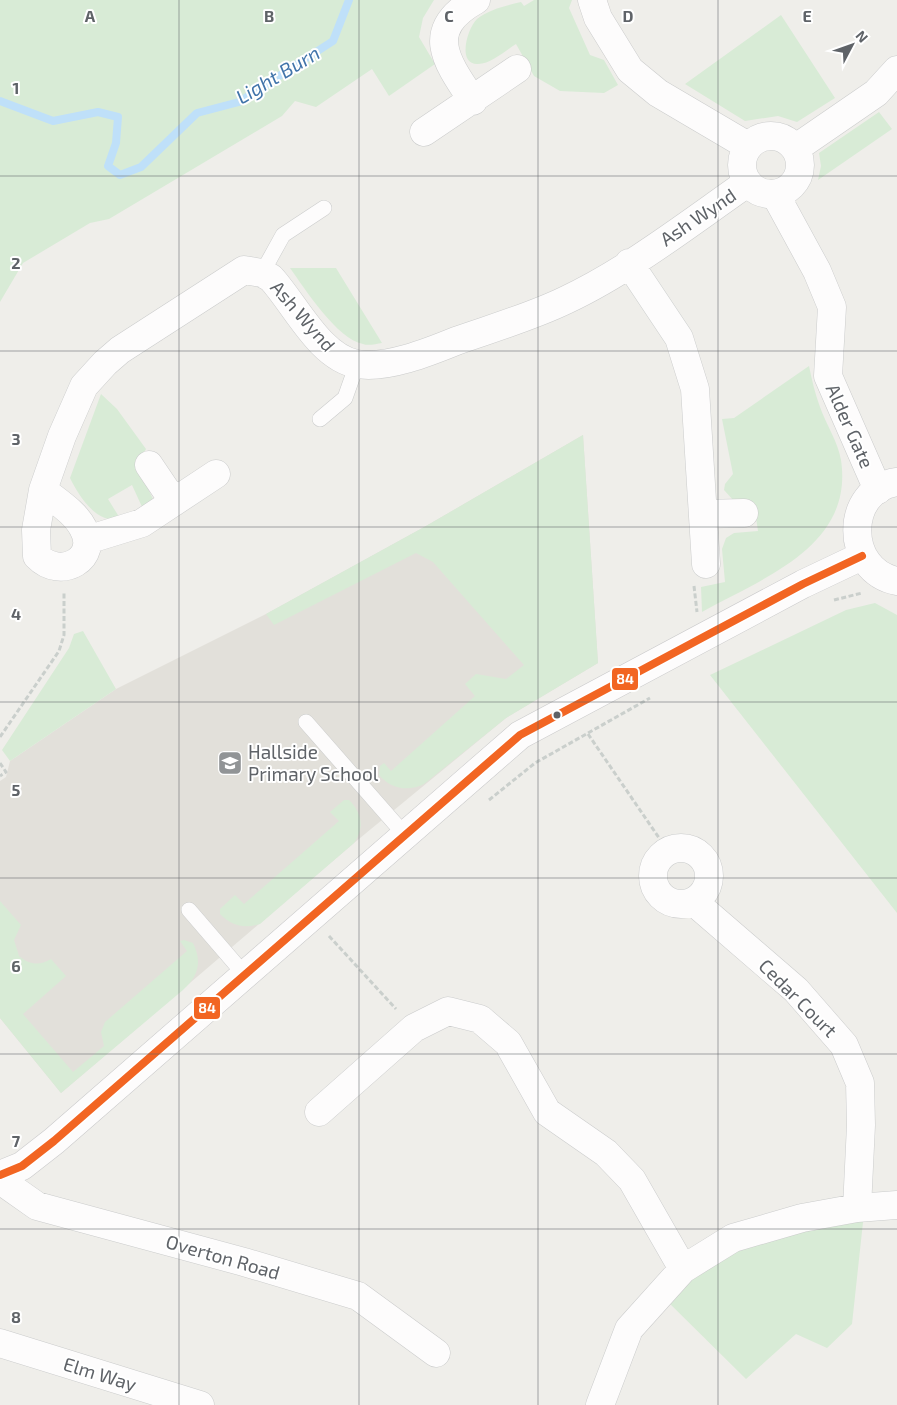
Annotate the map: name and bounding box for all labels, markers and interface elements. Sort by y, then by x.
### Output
text: A [85,6,96,25]
text: B [264,6,274,25]
text: C [444,6,454,25]
text: D [623,6,634,25]
text: E [802,6,812,25]
north arrow [827,20,877,70]
text: N [852,27,872,46]
water label: Light Burn [231,40,324,108]
text: 1 [13,78,19,97]
street label: Ash Wynd [655,183,740,250]
text: 2 [11,253,21,272]
street label: Ash Wynd [266,275,340,356]
street label: Alder Gate [822,380,879,472]
text: 3 [11,429,21,448]
text: 4 [11,604,21,623]
line badge: 84 [611,667,639,691]
text: 84 [616,670,634,687]
unlabelled marker [552,710,562,720]
place label: Hallside Primary School [248,740,379,785]
school or university icon: Hallside Primary School [217,750,243,776]
text: 5 [12,780,21,799]
street label: Cedar Court [754,954,842,1042]
text: 6 [11,956,21,975]
line badge: 84 [193,996,221,1020]
text: 84 [198,999,216,1016]
text: 7 [12,1131,21,1150]
street label: Overton Road [163,1229,283,1284]
text: 8 [11,1307,21,1326]
street label: Elm Way [61,1352,139,1396]

